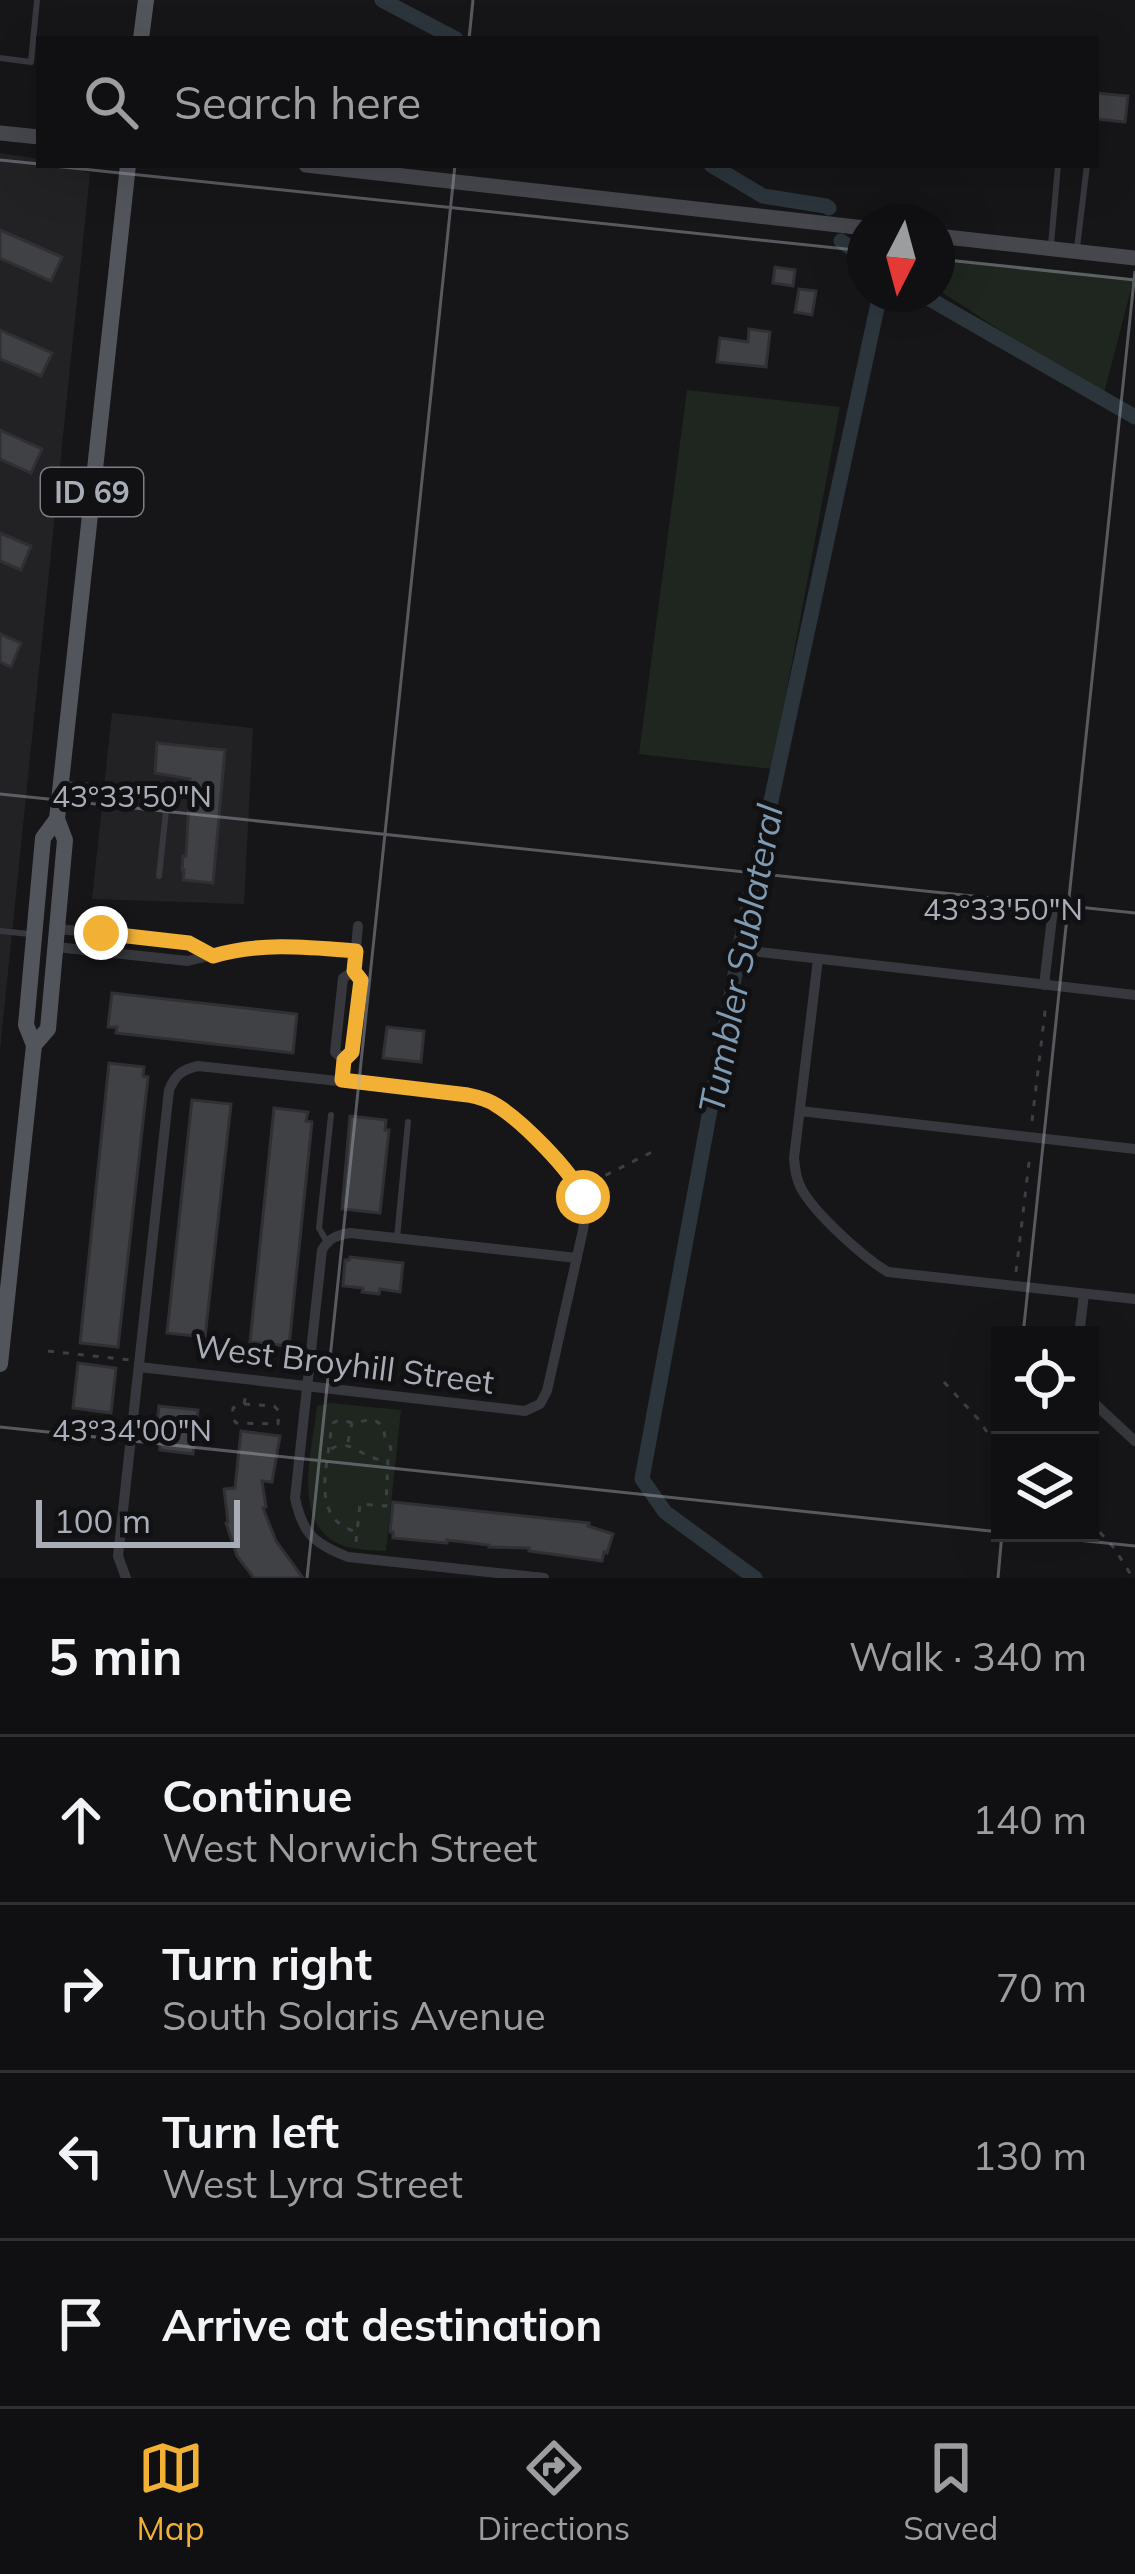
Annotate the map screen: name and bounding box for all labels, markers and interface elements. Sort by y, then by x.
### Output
search box [36,36,1099,168]
icon: search [78,69,144,135]
text: Search here [174,74,421,130]
north arrow [847,204,955,312]
road number: ID 69 [41,468,143,516]
text: 43°33'50"N [52,777,212,815]
water label: Tumbler Sublateral [688,800,792,1117]
text: 43°33'50"N [923,890,1083,928]
route end [74,906,128,960]
route start [556,1170,610,1224]
street label: West Broyhill Street [192,1324,496,1402]
map controls [991,1326,1099,1542]
button: locate [991,1326,1099,1434]
text: 43°34'00"N [52,1411,212,1449]
button: layers [991,1434,1099,1542]
scale bar [36,1494,240,1547]
text: 100 m [54,1500,151,1541]
text: 5 min [48,1624,183,1688]
text: Walk · 340 m [849,1632,1087,1681]
text: Continue [162,1767,352,1823]
icon: ahead [48,1787,114,1853]
text: 140 m [972,1795,1087,1844]
text: West Norwich Street [162,1823,537,1872]
text: Turn right [162,1935,372,1991]
icon: right [48,1955,114,2021]
text: 70 m [996,1963,1087,2012]
text: South Solaris Avenue [162,1991,546,2040]
text: Turn left [162,2103,339,2159]
icon: left [48,2123,114,2189]
text: 130 m [972,2131,1087,2180]
text: West Lyra Street [162,2159,463,2208]
icon: arrive [48,2291,114,2357]
text: Arrive at destination [162,2296,602,2352]
tab: Map [137,2435,204,2548]
tab: Directions [478,2435,630,2548]
tab: Saved [903,2435,998,2548]

